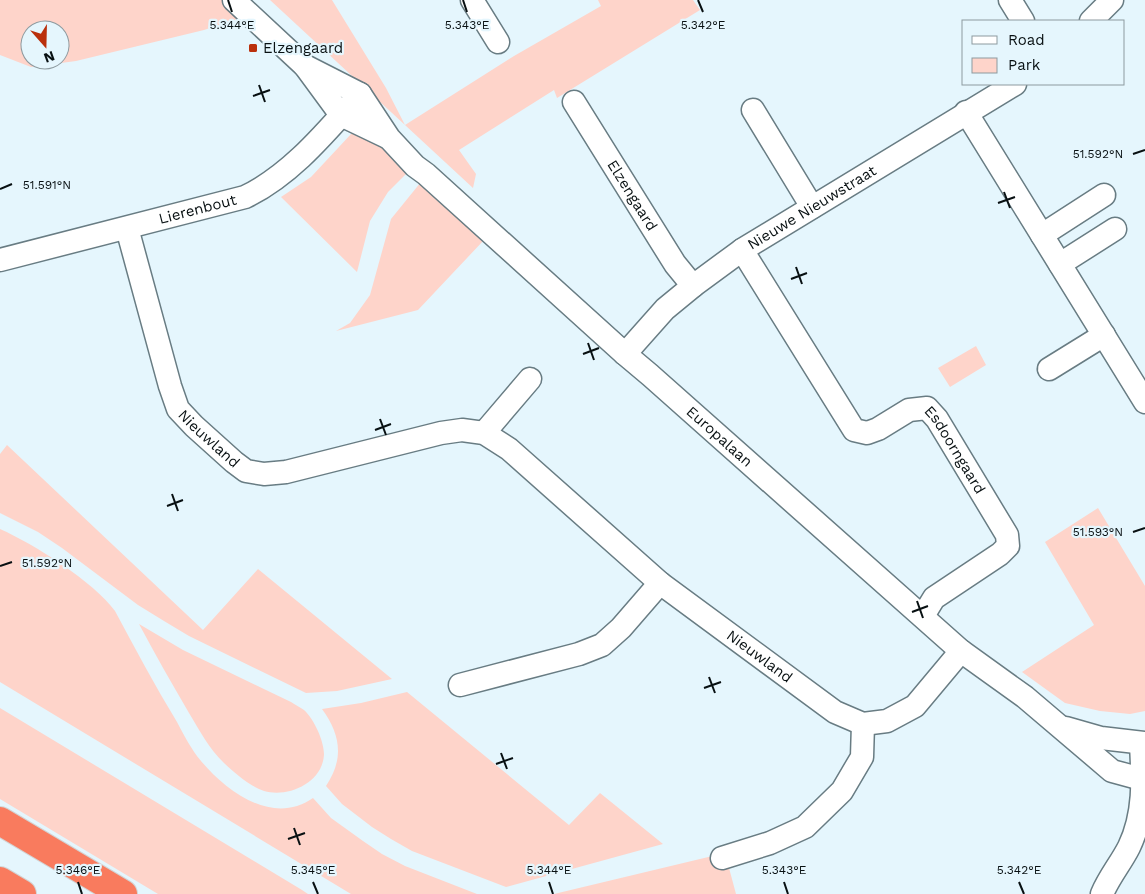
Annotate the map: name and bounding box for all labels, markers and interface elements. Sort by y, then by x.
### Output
text: 5.344°E [209,18,255,32]
text: 5.343°E [445,18,490,32]
text: 5.342°E [681,18,726,32]
north arrow [20,20,70,70]
legend [962,20,1125,85]
text: Road [1008,31,1045,49]
place label: Elzengaard [263,39,343,57]
marker: Elzengaard [247,42,259,54]
text: N [42,48,57,67]
text: Park [1008,56,1041,74]
text: 51.592°N [1073,147,1123,161]
street label: Elzengaard [603,157,661,234]
street label: Nieuwe Nieuwstraat [744,161,880,254]
text: 51.591°N [23,178,71,192]
street label: Lierenbout [157,190,239,228]
street label: Esdoorngaard [920,402,989,497]
street label: Europalaan [683,403,756,471]
street label: Nieuwland [174,406,243,472]
text: 51.593°N [1073,525,1123,539]
text: 51.592°N [22,556,72,570]
street label: Nieuwland [723,626,796,687]
text: 5.346°E [56,863,101,877]
text: 5.345°E [291,863,336,877]
text: 5.344°E [526,863,572,877]
text: 5.343°E [762,863,807,877]
text: 5.342°E [997,863,1042,877]

